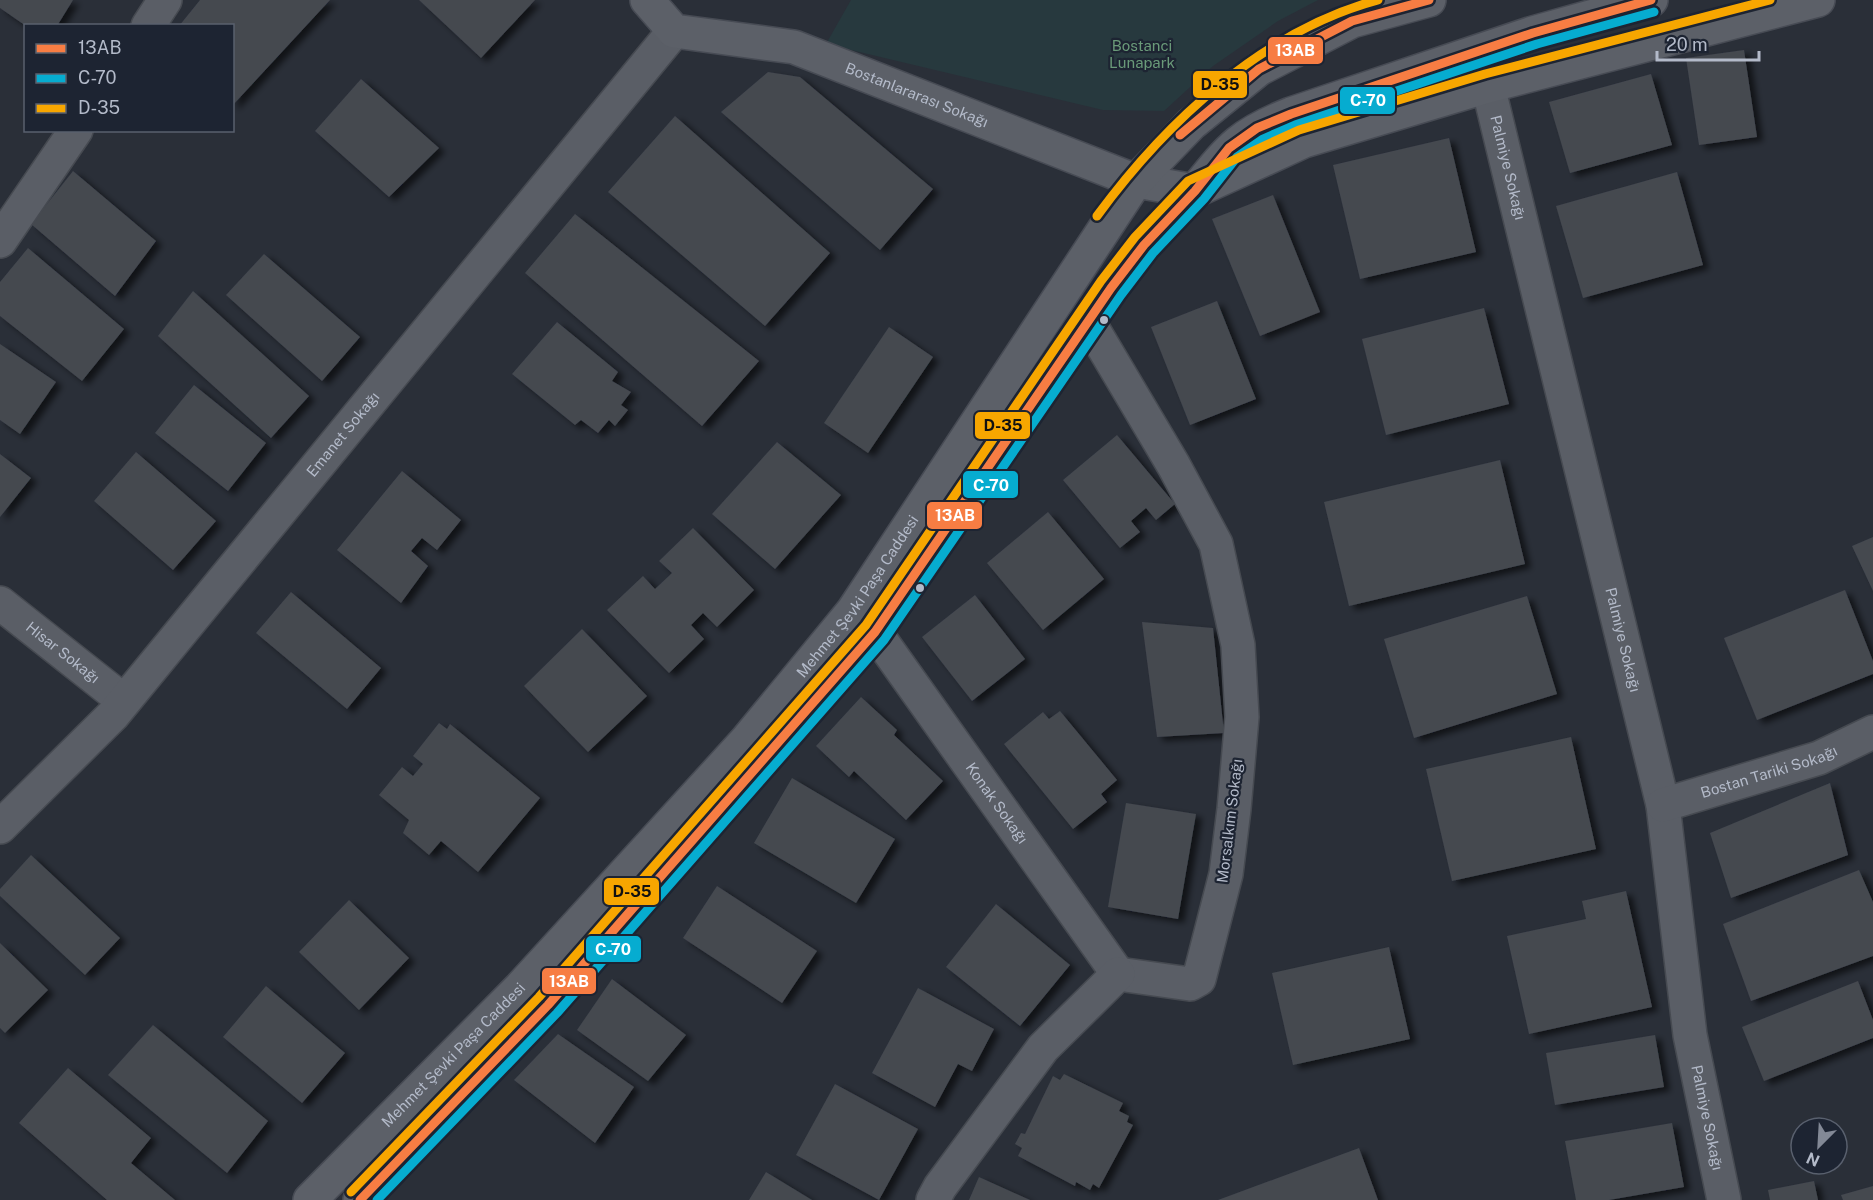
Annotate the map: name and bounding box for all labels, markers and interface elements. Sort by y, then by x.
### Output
legend [24,24,234,132]
scale bar [1657,24,1759,62]
text: 20 m [1666,34,1708,55]
line badge: 13AB [1267,36,1324,65]
text: 13AB [78,37,122,58]
park label: Bostanci Lunapark [1109,37,1175,71]
text: 13AB [1275,41,1315,60]
street label: Bostanlararası Sokağı [843,59,991,130]
text: C-70 [78,67,117,88]
line badge: D-35 [1192,70,1248,99]
text: D-35 [1200,75,1240,94]
line badge: C-70 [1339,86,1396,115]
text: C-70 [1350,91,1386,110]
text: D-35 [78,97,120,118]
street label: Palmiye Sokağı [1487,114,1529,221]
unlabelled marker [1098,314,1110,326]
street label: Emanet Sokağı [303,388,383,480]
line badge: D-35 [974,411,1031,440]
text: D-35 [983,416,1023,435]
line badge: C-70 [962,470,1019,499]
text: C-70 [973,476,1009,495]
line badge: 13AB [926,501,983,530]
text: 13AB [935,506,975,525]
street label: Mehmet Şevki Paşa Caddesi [793,512,922,681]
unlabelled marker [914,582,926,594]
street label: Palmiye Sokağı [1602,586,1644,694]
street label: Hisar Sokağı [23,618,103,686]
street label: Bostan Tariki Sokağı [1699,742,1840,801]
street label: Morsalkım Sokağı [1213,758,1246,884]
street label: Konak Sokağı [962,759,1032,847]
line badge: D-35 [603,877,660,906]
text: D-35 [612,882,652,901]
line badge: C-70 [585,935,642,963]
text: C-70 [595,940,631,959]
line badge: 13AB [541,967,597,995]
text: 13AB [549,972,589,991]
street label: Mehmet Şevki Paşa Caddesi [378,979,528,1130]
street label: Palmiye Sokağı [1688,1064,1727,1172]
north arrow [1789,1116,1849,1176]
text: N [1804,1148,1823,1170]

